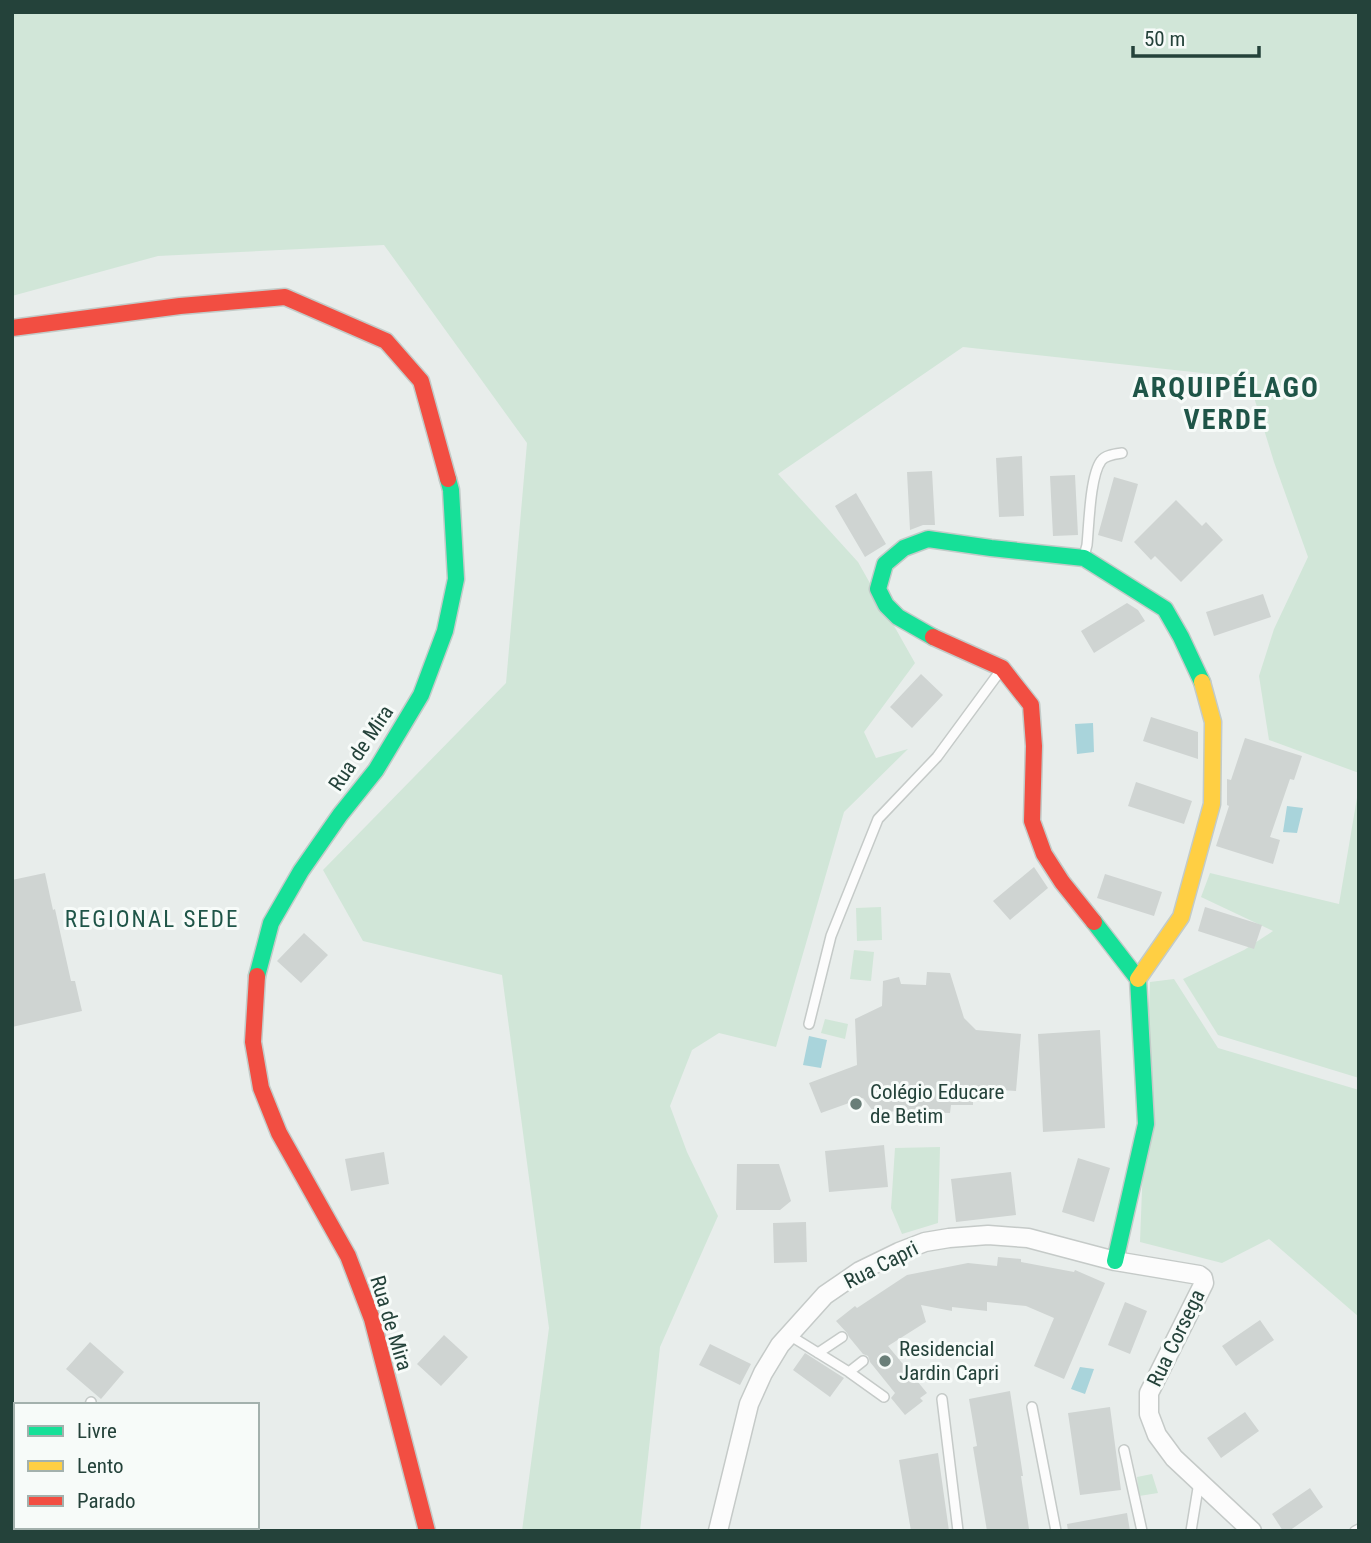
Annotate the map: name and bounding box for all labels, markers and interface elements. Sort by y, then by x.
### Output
scale bar [1133,14,1259,58]
text: 50 m [1144,27,1185,51]
district label: ARQUIPÉLAGO VERDE [1132,371,1320,436]
street label: Rua de Mira [324,701,398,795]
district label: REGIONAL SEDE [65,906,239,933]
place label: Colégio Educare de Betim [870,1080,1004,1128]
marker: Colégio Educare de Betim [848,1096,864,1112]
street label: Rua Capri [840,1236,922,1294]
street label: Rua de Mira [365,1273,417,1373]
street label: Rua Corsega [1142,1286,1210,1390]
place label: Residencial Jardin Capri [899,1337,999,1385]
marker: Residencial Jardin Capri [877,1353,893,1369]
legend [14,1403,259,1529]
text: Livre [77,1419,117,1443]
text: Lento [77,1454,124,1478]
text: Parado [77,1489,136,1513]

